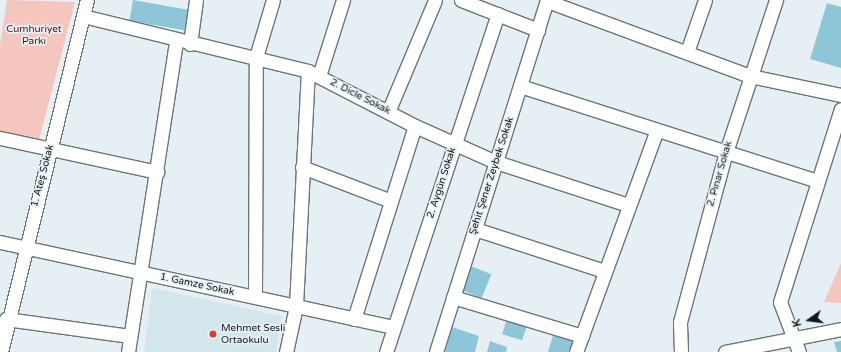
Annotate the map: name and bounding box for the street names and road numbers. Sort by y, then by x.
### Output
street label: 2. Dicle Sokak [328,77,392,117]
street label: Şehit Şener Zeybek Sokak [467,116,517,236]
street label: 2. Pınar Sokak [705,140,735,208]
street label: 1. Ateş Sokak [29,143,57,209]
street label: 2. Aygün Sokak [425,146,459,220]
street label: 1. Gamze Sokak [159,271,235,299]

